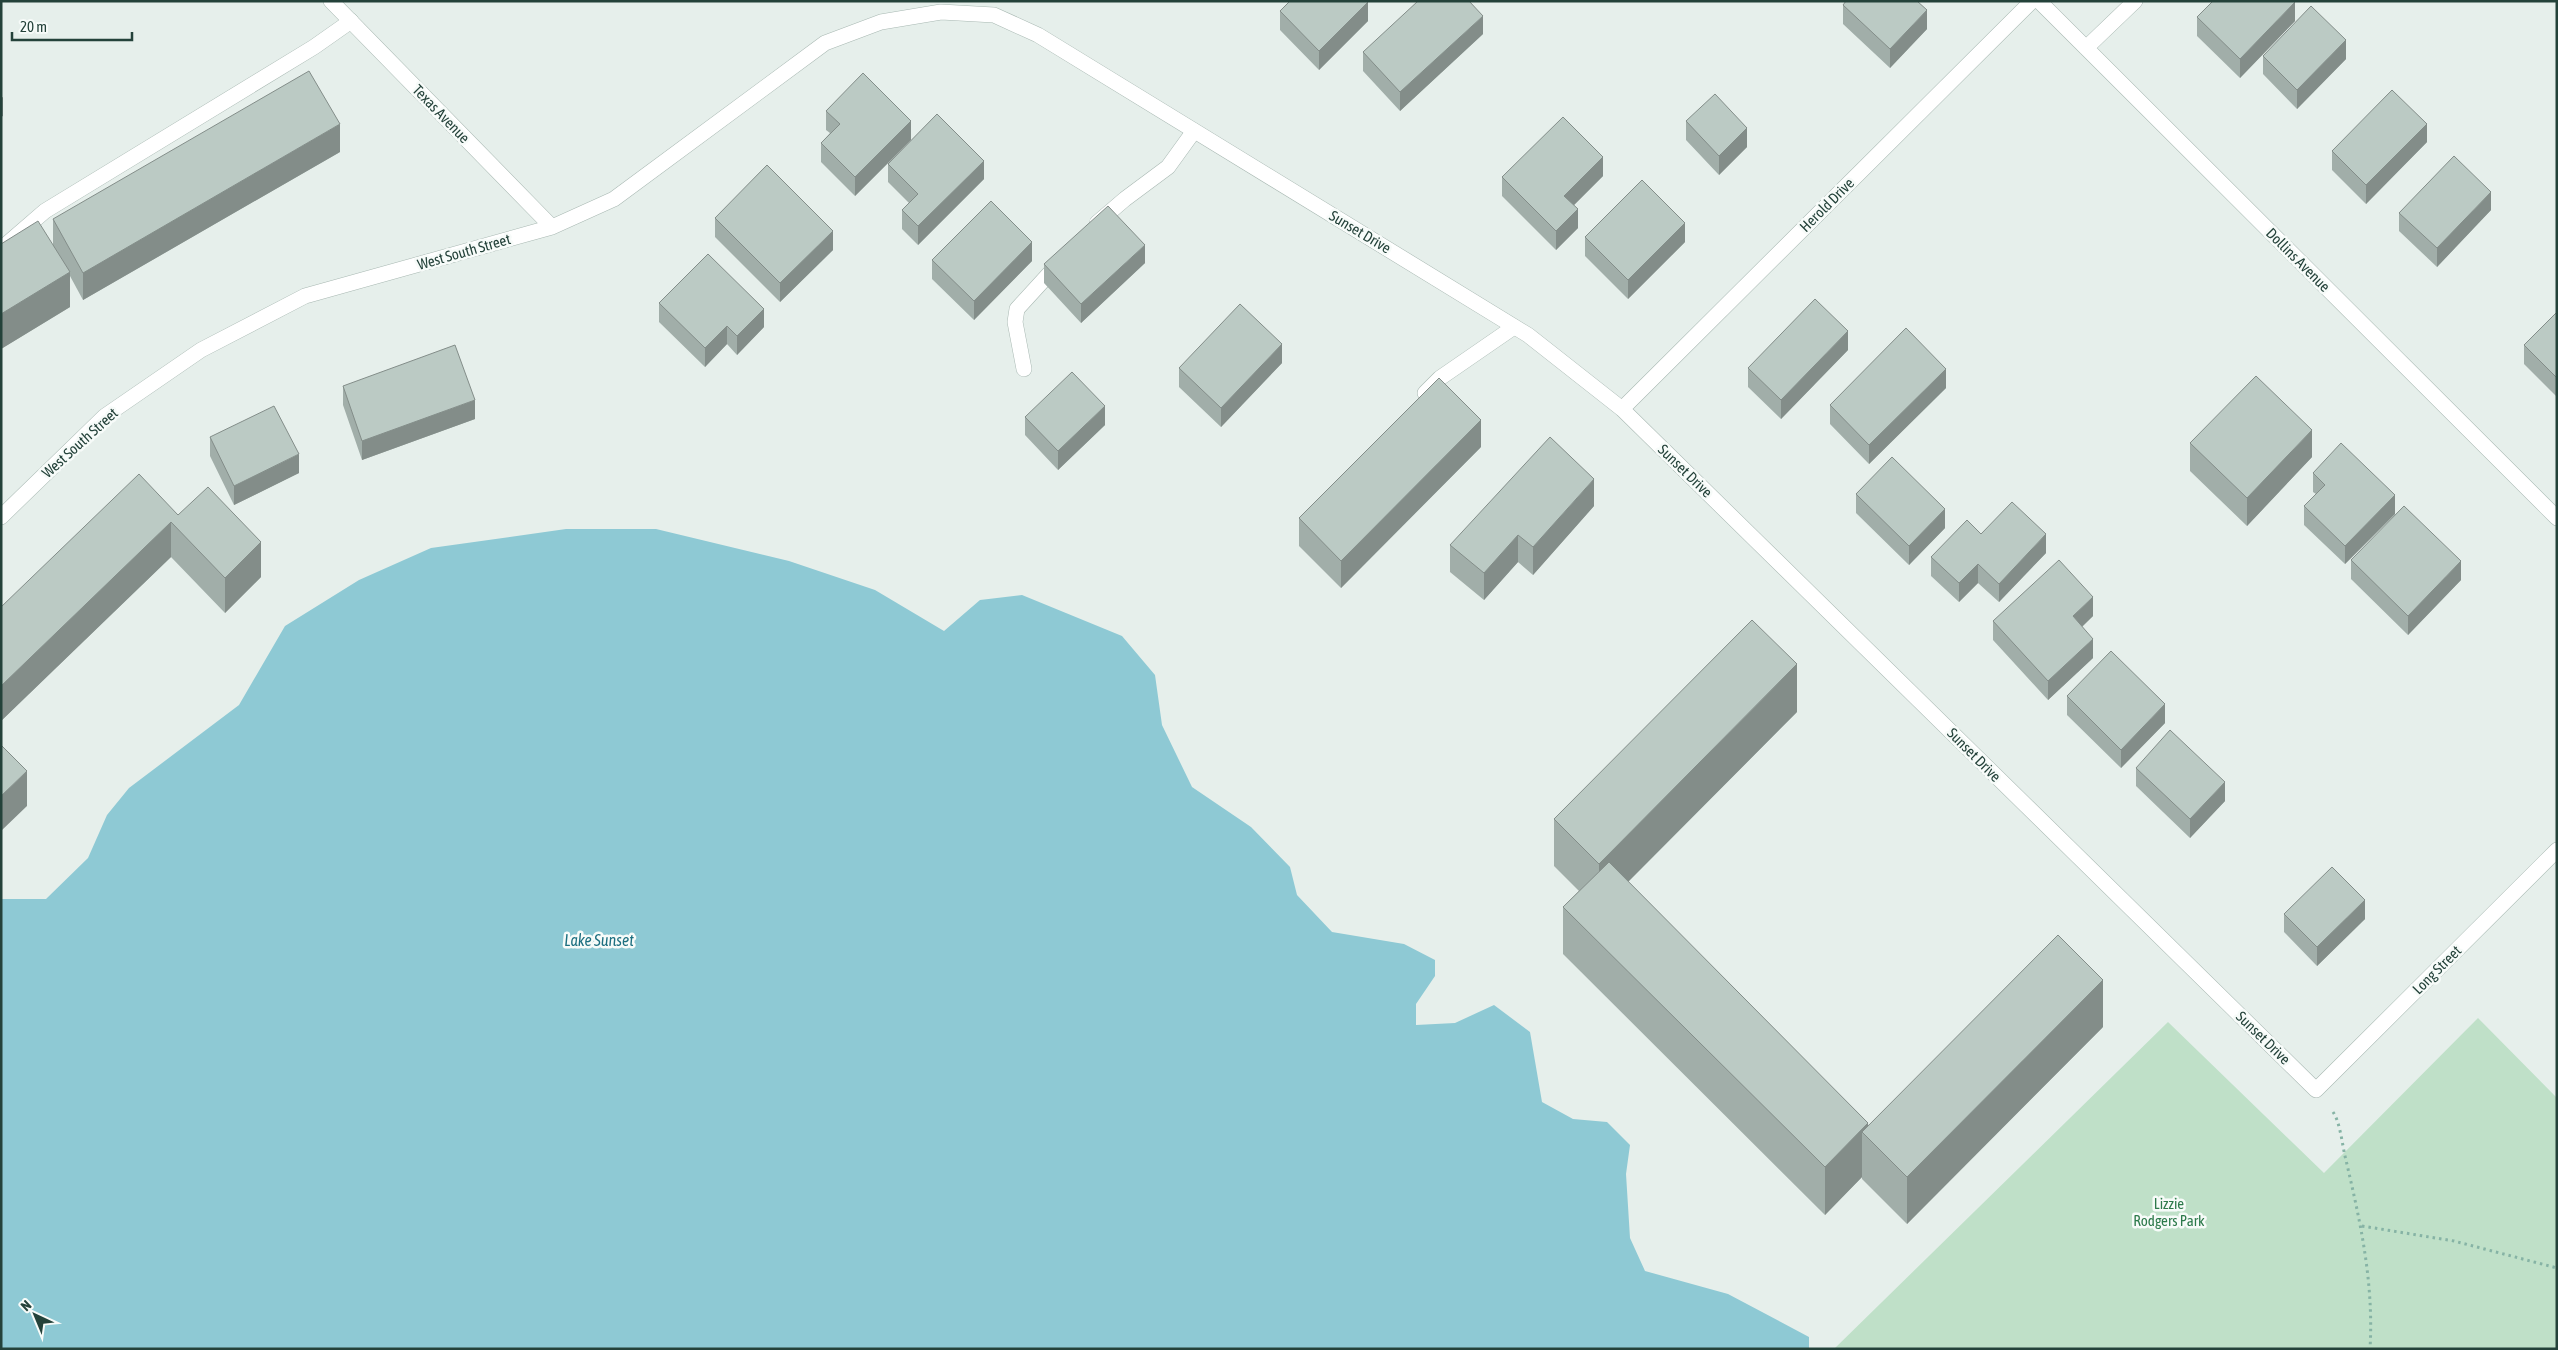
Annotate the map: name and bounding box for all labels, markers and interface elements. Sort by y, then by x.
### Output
scale bar [12,10,132,42]
text: 20 m [20,18,47,35]
street label: Texas Avenue [409,81,473,146]
street label: Herold Drive [1796,174,1857,235]
street label: Sunset Drive [1327,207,1394,257]
street label: Dollins Avenue [2263,224,2334,295]
street label: West South Street [415,230,512,273]
street label: West South Street [38,404,121,481]
street label: Sunset Drive [1655,441,1716,501]
street label: Sunset Drive [1944,724,2005,785]
water label: Lake Sunset [564,931,634,949]
street label: Long Street [2409,942,2464,997]
street label: Sunset Drive [2233,1008,2294,1068]
park label: Lizzie Rodgers Park [2133,1195,2205,1229]
north arrow [10,1290,60,1340]
text: N [17,1297,34,1314]

